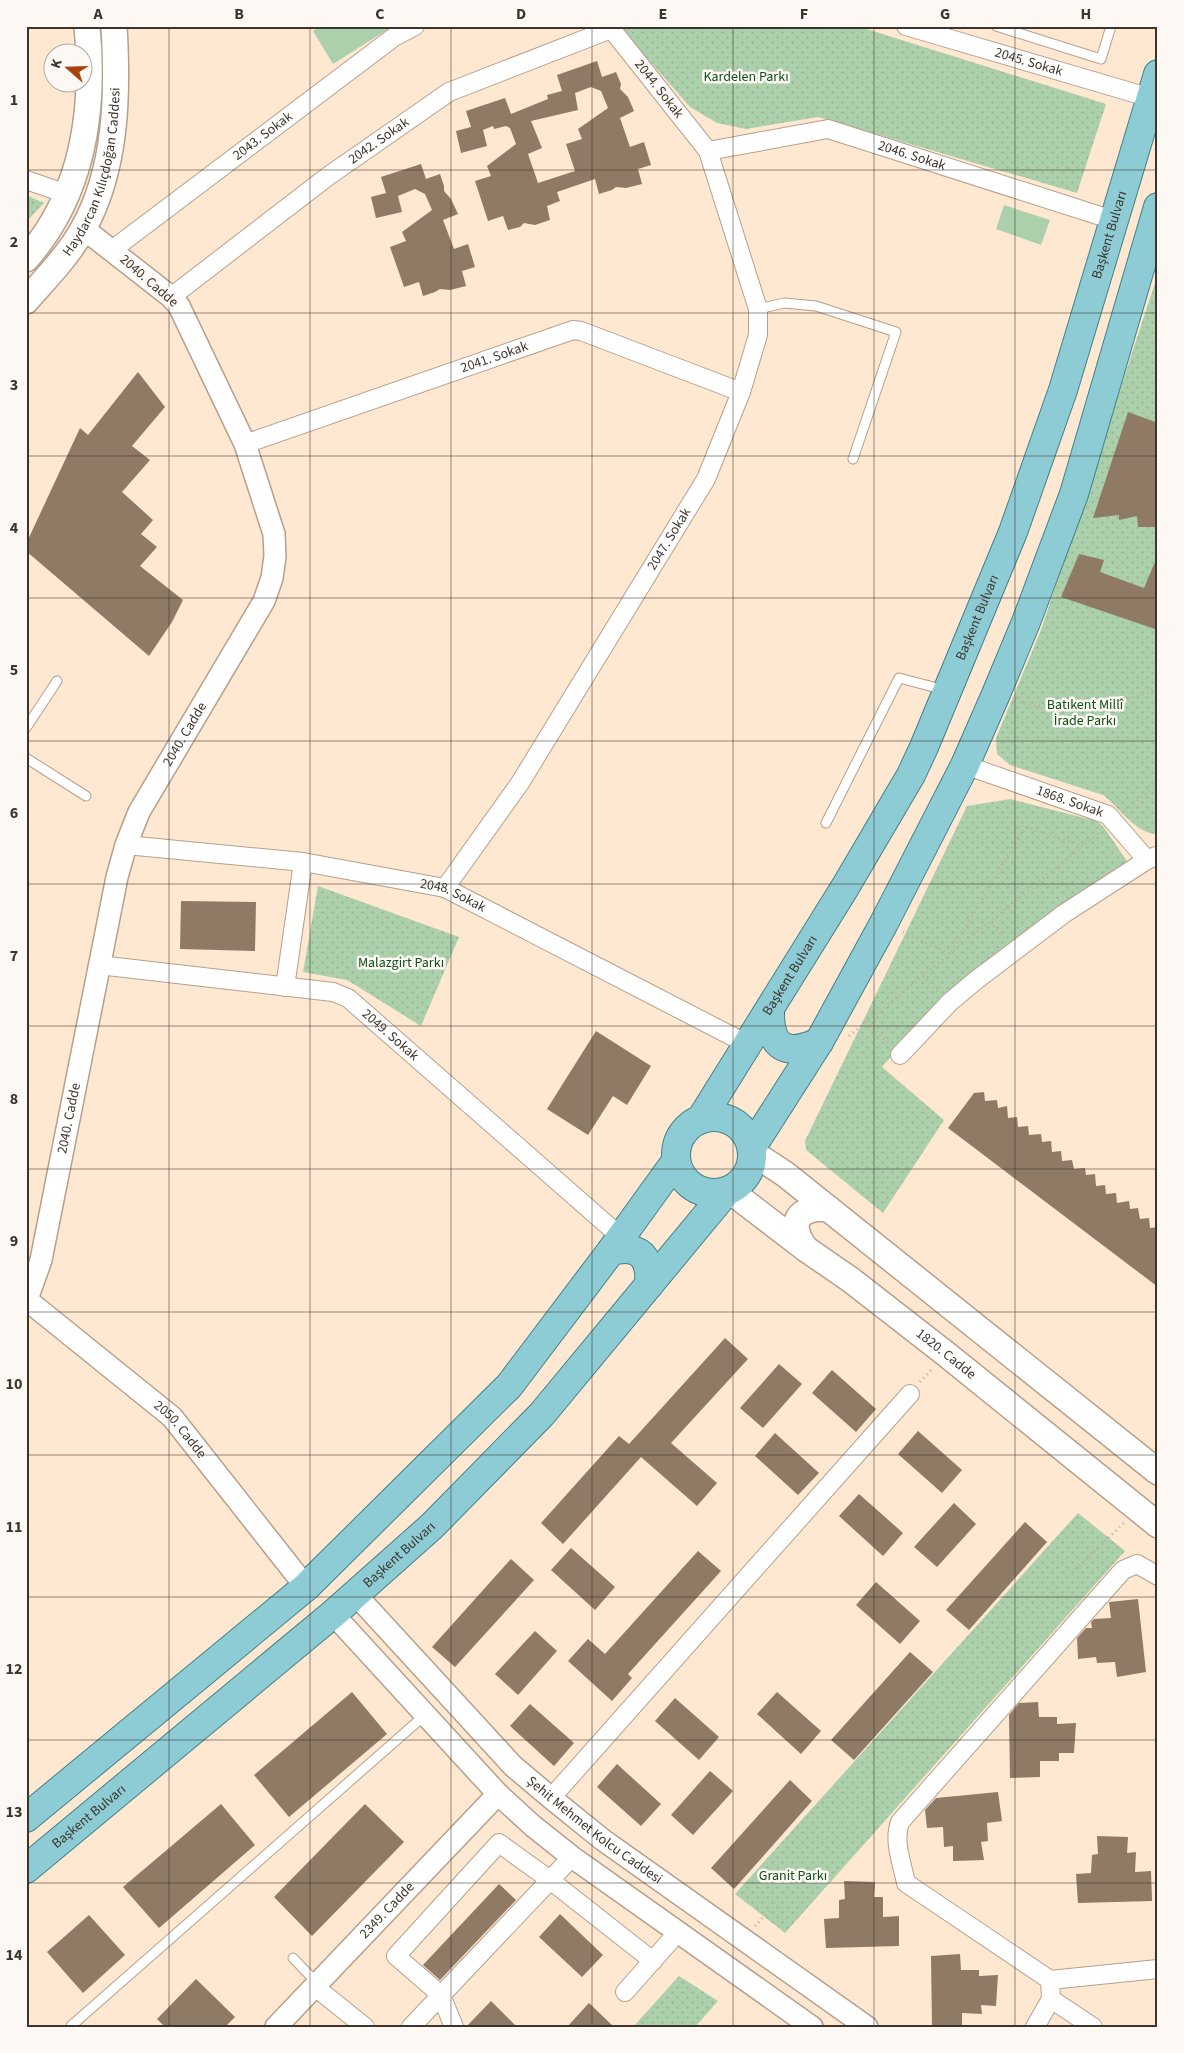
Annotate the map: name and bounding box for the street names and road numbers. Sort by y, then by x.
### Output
street label: 2045. Sokak [992,43,1065,82]
street label: 2044. Sokak [630,55,688,123]
street label: Haydarcan Kılıçdoğan Caddesi [58,87,126,261]
street label: 2043. Sokak [229,107,297,165]
street label: 2042. Sokak [344,113,413,169]
street label: 2046. Sokak [875,136,948,176]
street label: Başkent Bulvarı [1087,189,1132,282]
street label: 2040. Cadde [115,250,183,312]
street label: 2041. Sokak [458,336,531,378]
street label: 2047. Sokak [642,504,696,574]
street label: Başkent Bulvarı [951,572,1004,664]
street label: 2040. Cadde [158,698,212,770]
street label: 1868. Sokak [1033,781,1106,823]
street label: 2048. Sokak [418,874,489,917]
street label: Başkent Bulvarı [758,932,823,1019]
street label: 2049. Sokak [357,1004,423,1066]
street label: 2040. Cadde [52,1081,86,1156]
street label: 1820. Cadde [911,1324,980,1384]
street label: 2050. Cadde [149,1396,211,1463]
street label: Başkent Bulvarı [359,1518,441,1593]
street label: Şehit Mehmet Kolcu Caddesi [522,1772,666,1889]
street label: Başkent Bulvarı [48,1780,131,1853]
street label: 2349. Cadde [355,1878,419,1943]

